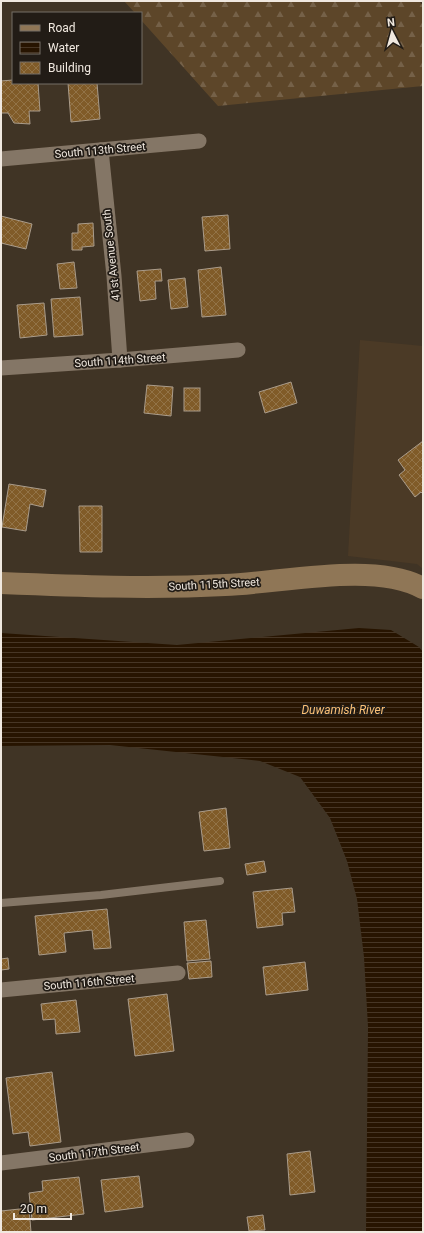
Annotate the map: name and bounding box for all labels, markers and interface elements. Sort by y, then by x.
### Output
legend [12,12,142,84]
north arrow [372,12,412,52]
text: N [386,16,396,29]
text: Road [48,21,76,35]
text: Water [48,41,79,55]
text: Building [48,61,91,75]
street label: South 113th Street [54,140,146,161]
street label: 41st Avenue South [100,209,123,301]
street label: South 114th Street [74,351,166,370]
street label: South 115th Street [168,576,260,593]
water label: Duwamish River [301,703,386,717]
street label: South 116th Street [43,972,135,993]
street label: South 117th Street [48,1140,141,1165]
scale bar [14,1195,71,1221]
text: 20 m [20,1202,47,1216]

